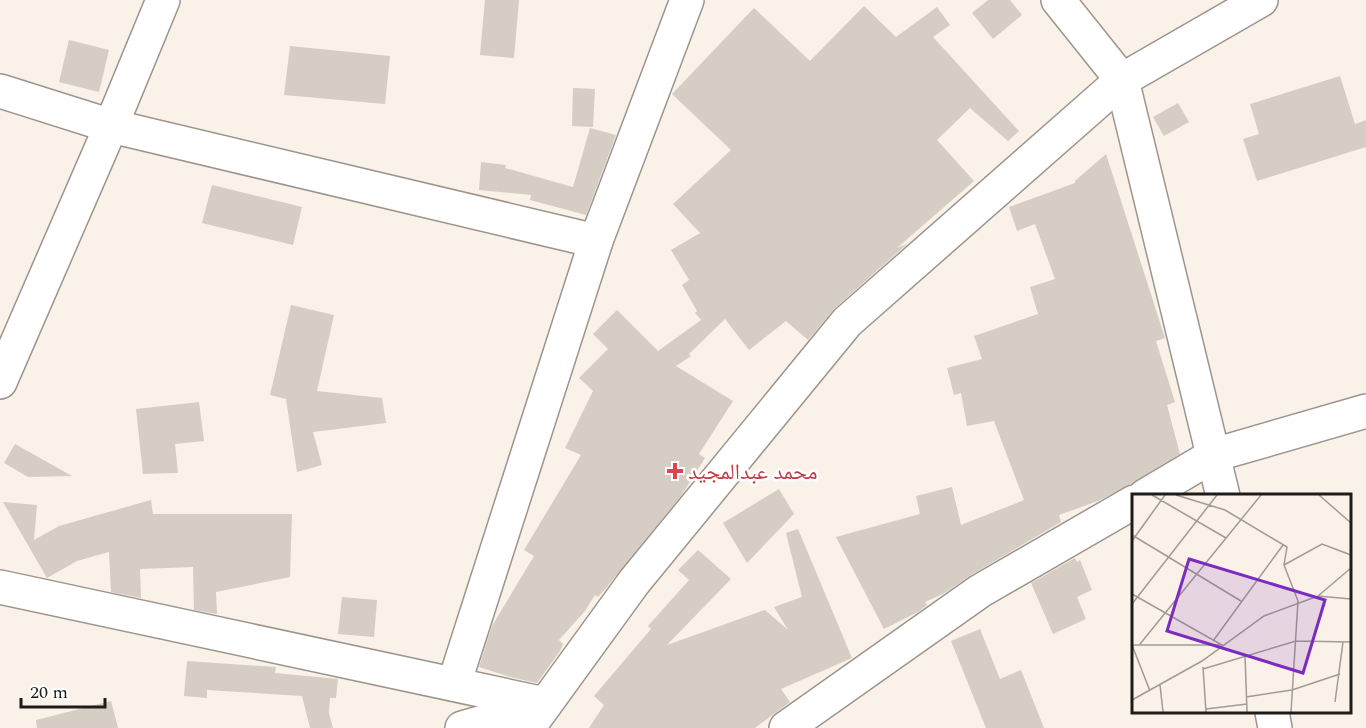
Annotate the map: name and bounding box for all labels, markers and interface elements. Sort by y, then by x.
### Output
place label: محمد عبدالمجيد [688,456,818,489]
marker: محمد عبدالمجيد [666,462,684,480]
inset map [1132,494,1351,713]
scale bar [21,671,105,709]
text: 20 m [30,679,68,706]

